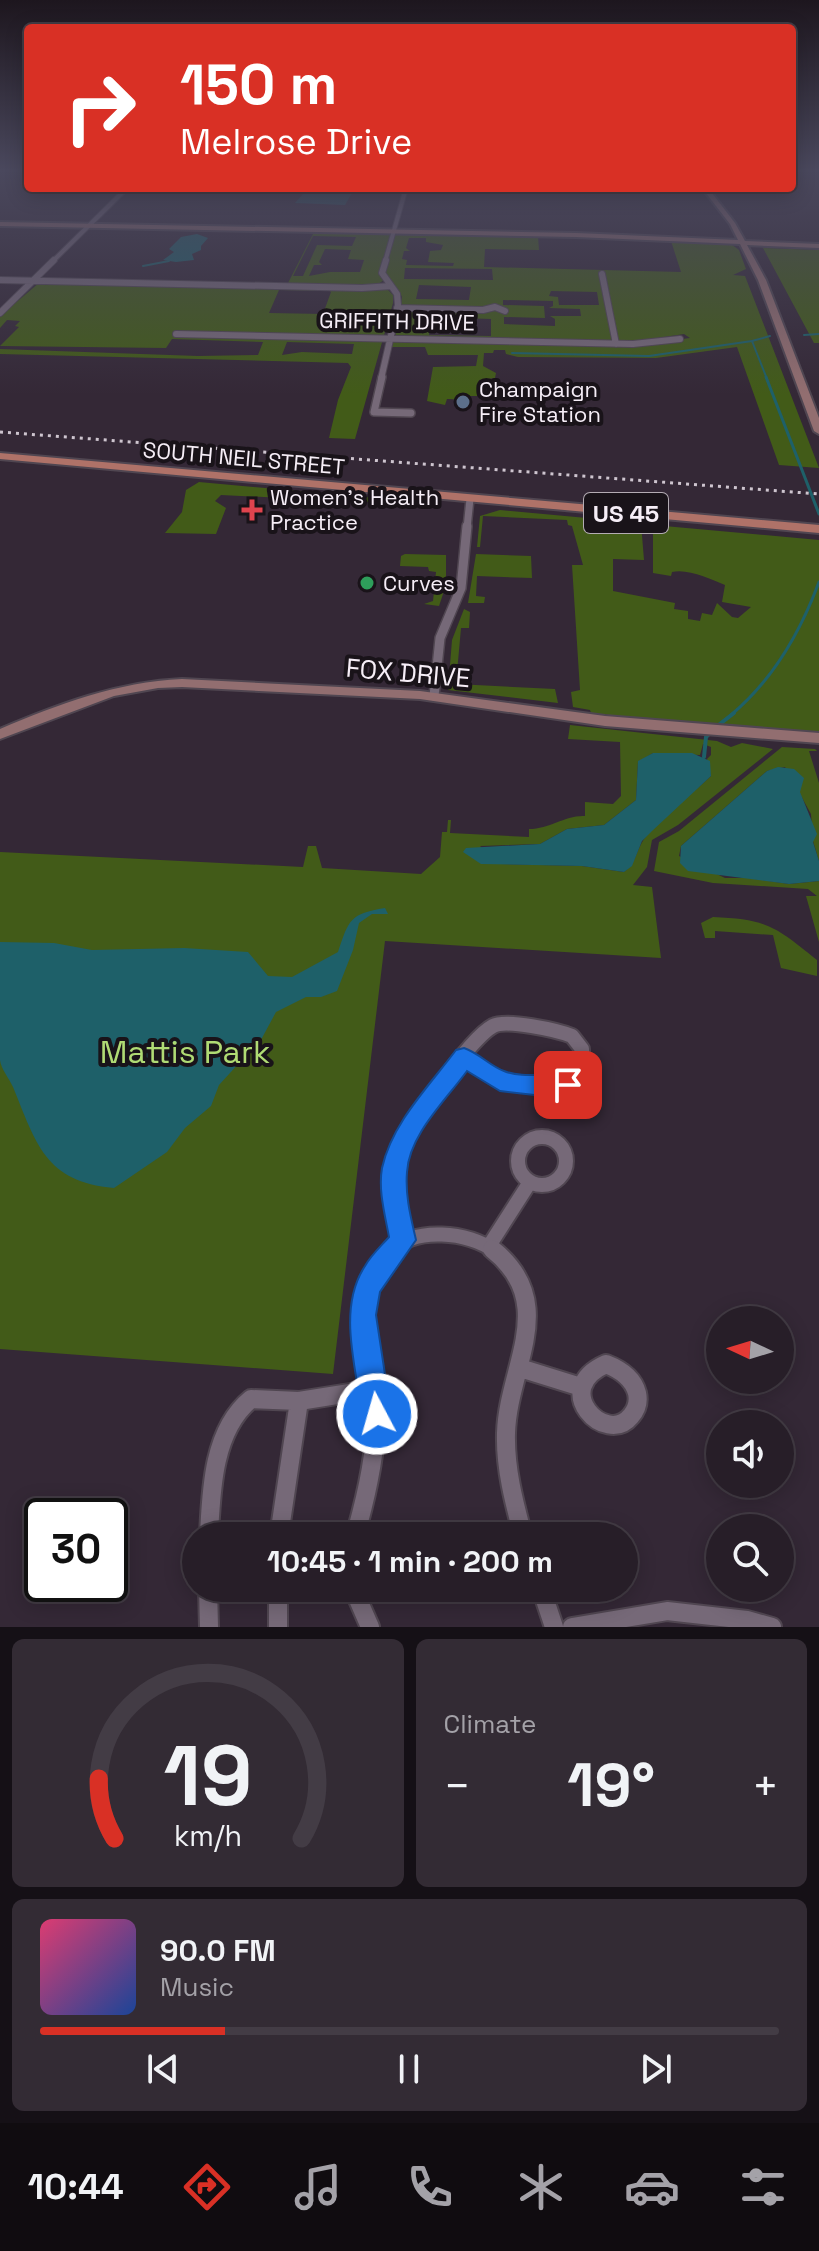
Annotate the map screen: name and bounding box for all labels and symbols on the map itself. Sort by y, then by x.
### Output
street label: GRIFFITH DRIVE [319,306,475,336]
place label: Champaign Fire Station [479,375,601,428]
marker: Champaign Fire Station [454,393,472,411]
street label: SOUTH NEIL STREET [142,435,346,481]
place label: Women's Health Practice [270,483,439,536]
road number: US 45 [584,493,668,533]
marker: Women's Health Practice [241,499,263,521]
place label: Curves [383,569,455,597]
marker: Curves [358,574,376,592]
street label: FOX DRIVE [344,651,472,695]
park label: Mattis Park [100,1032,270,1072]
pin [534,1051,602,1119]
north arrow [706,1306,794,1394]
position arrow [335,1372,419,1456]
speed limit sign: 30 [24,1498,128,1602]

